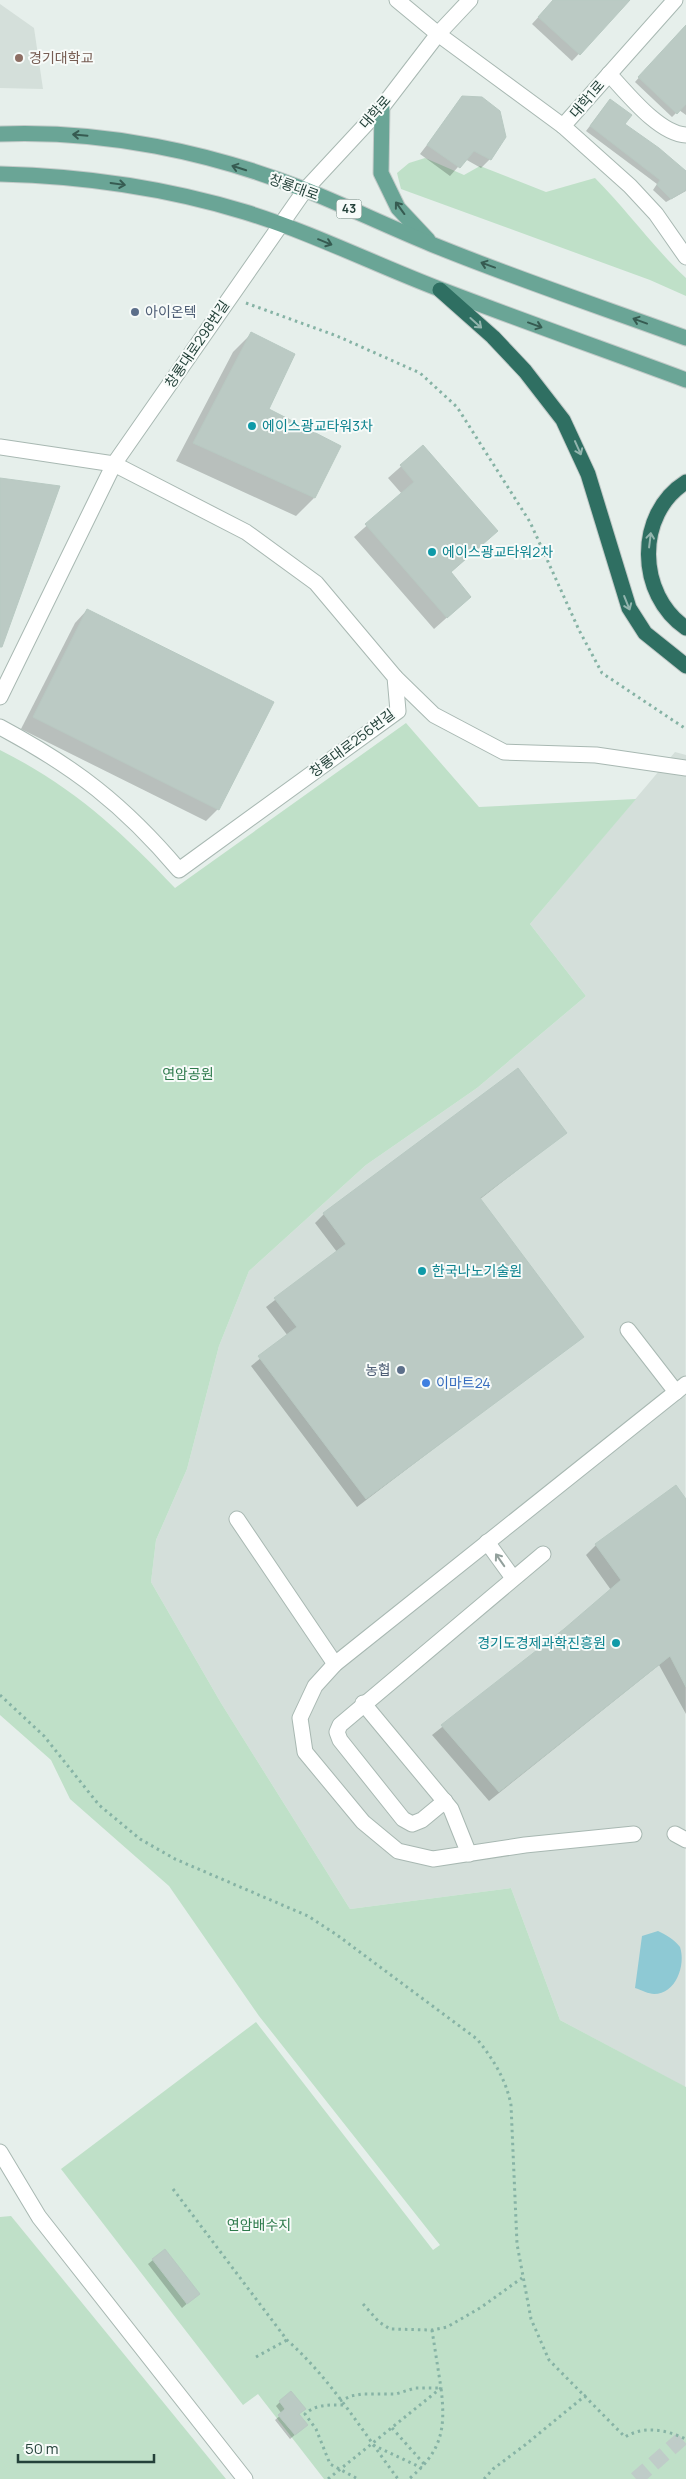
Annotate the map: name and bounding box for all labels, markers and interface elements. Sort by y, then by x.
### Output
place label: 경기대학교 [29,48,94,67]
marker: 경기대학교 [13,52,25,64]
street label: 대학1로 [565,76,608,122]
street label: 대학로 [355,91,395,132]
one-way arrow [72,131,88,140]
one-way arrow [231,163,247,172]
street label: 창룡대로 [267,169,322,204]
one-way arrow [110,180,126,190]
road number: 43 [336,200,362,218]
one-way arrow [395,201,405,215]
one-way arrow [317,239,332,248]
one-way arrow [481,260,496,269]
street label: 창룡대로298번길 [160,296,233,391]
place label: 아이온텍 [145,302,197,321]
marker: 아이온텍 [129,306,141,318]
one-way arrow [633,316,648,325]
one-way arrow [470,317,483,328]
one-way arrow [527,321,543,330]
place label: 에이스광교타워3차 [262,416,373,435]
marker: 에이스광교타워3차 [246,420,258,432]
one-way arrow [573,440,583,455]
one-way arrow [645,532,655,548]
place label: 에이스광교타워2차 [442,542,553,561]
marker: 에이스광교타워2차 [426,546,438,558]
one-way arrow [623,595,633,610]
street label: 창룡대로256번길 [305,704,398,781]
park label: 연암공원 [162,1064,214,1083]
place label: 한국나노기술원 [432,1261,522,1280]
marker: 한국나노기술원 [416,1265,428,1277]
place label: 농협 [365,1360,391,1379]
marker: 농협 [395,1364,407,1376]
place label: 이마트24 [436,1373,491,1392]
marker: 이마트24 [420,1377,432,1389]
one-way arrow [495,1553,505,1567]
place label: 경기도경제과학진흥원 [477,1633,606,1652]
marker: 경기도경제과학진흥원 [610,1637,622,1649]
park label: 연암배수지 [227,2215,291,2234]
scale bar [18,2432,154,2464]
text: 50 m [25,2438,59,2459]

